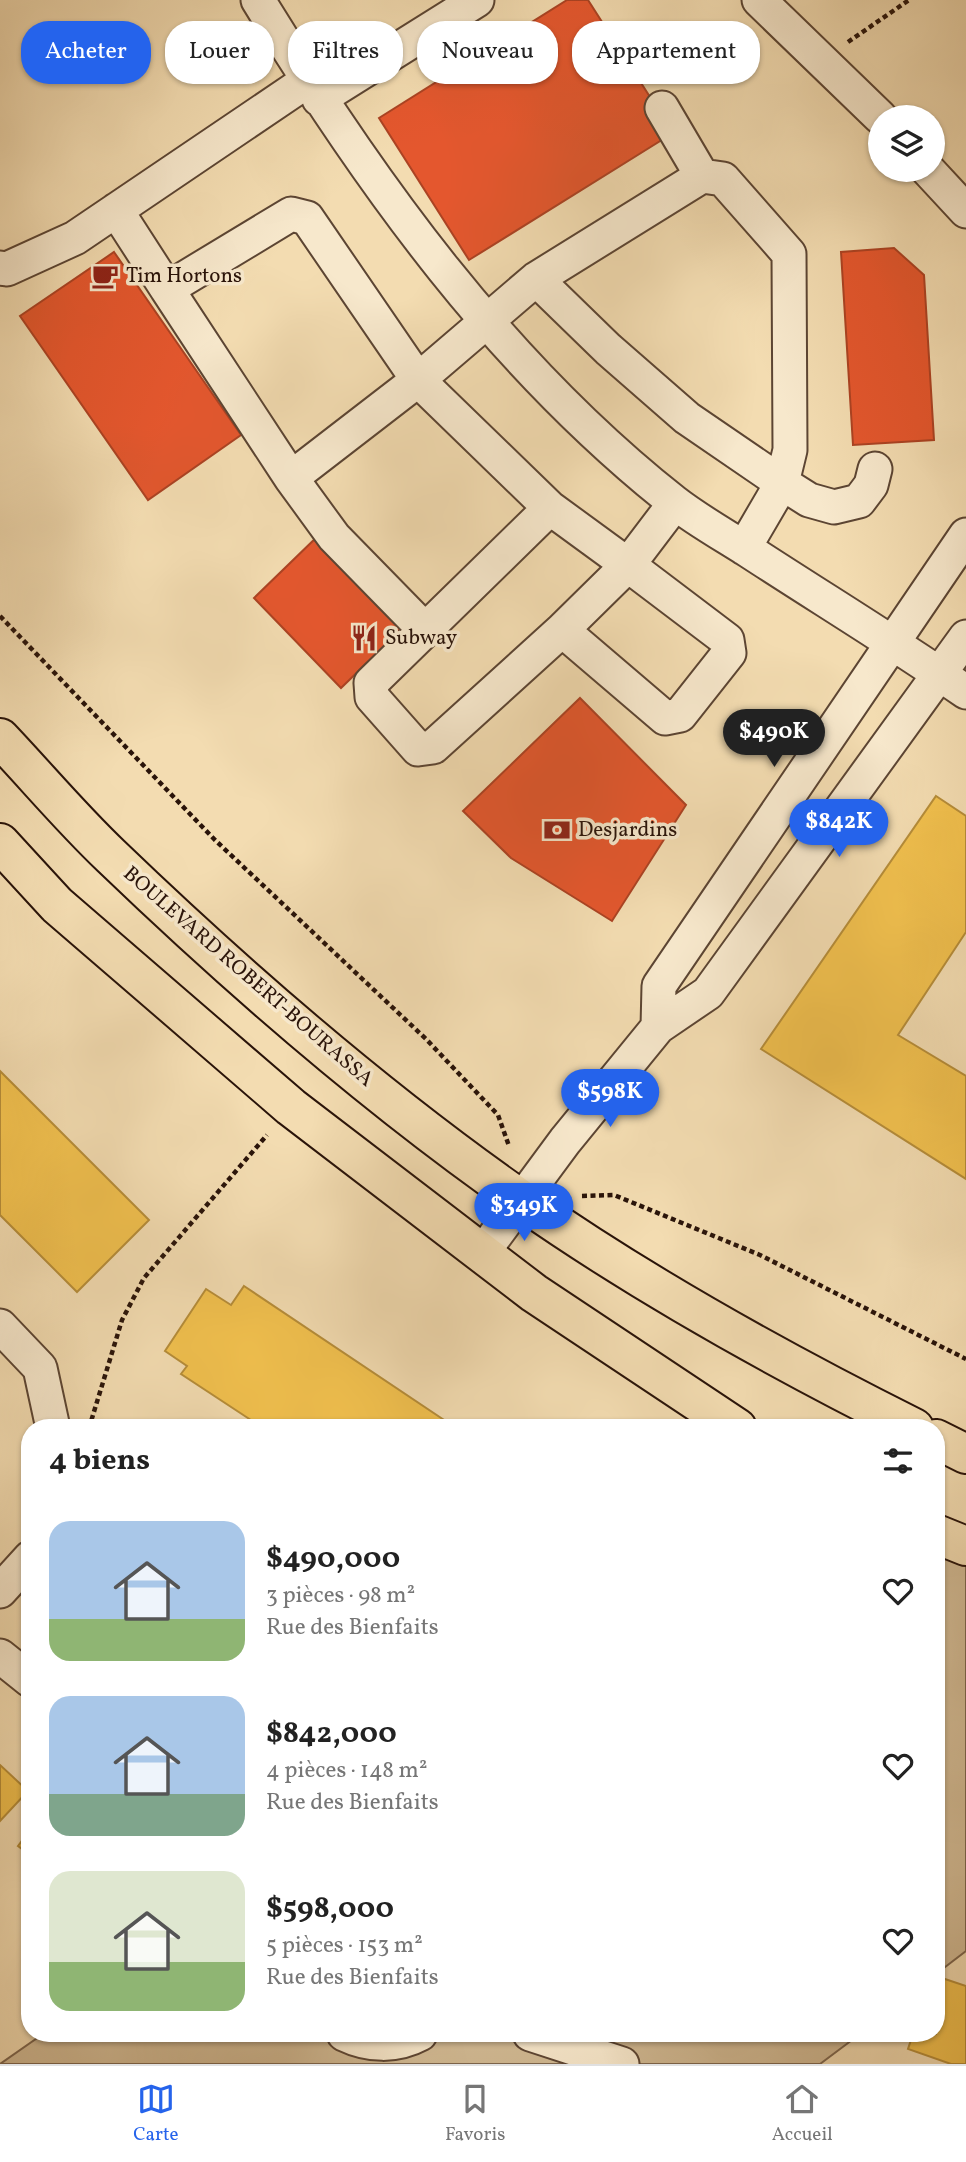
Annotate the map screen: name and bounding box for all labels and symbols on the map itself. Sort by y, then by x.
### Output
cafe icon: Tim Hortons [90,261,120,291]
place label: Tim Hortons [126,262,242,291]
restaurant icon: Subway [349,623,379,653]
place label: Subway [385,624,458,653]
pin: $490K [725,710,823,769]
pin: $842K [790,800,888,859]
bank icon: Desjardins [542,815,572,845]
place label: Desjardins [578,816,677,845]
street label: BOULEVARD ROBERT-BOURASSA [116,860,380,1094]
pin: $598K [561,1070,659,1129]
pin: $349K [475,1184,573,1243]

